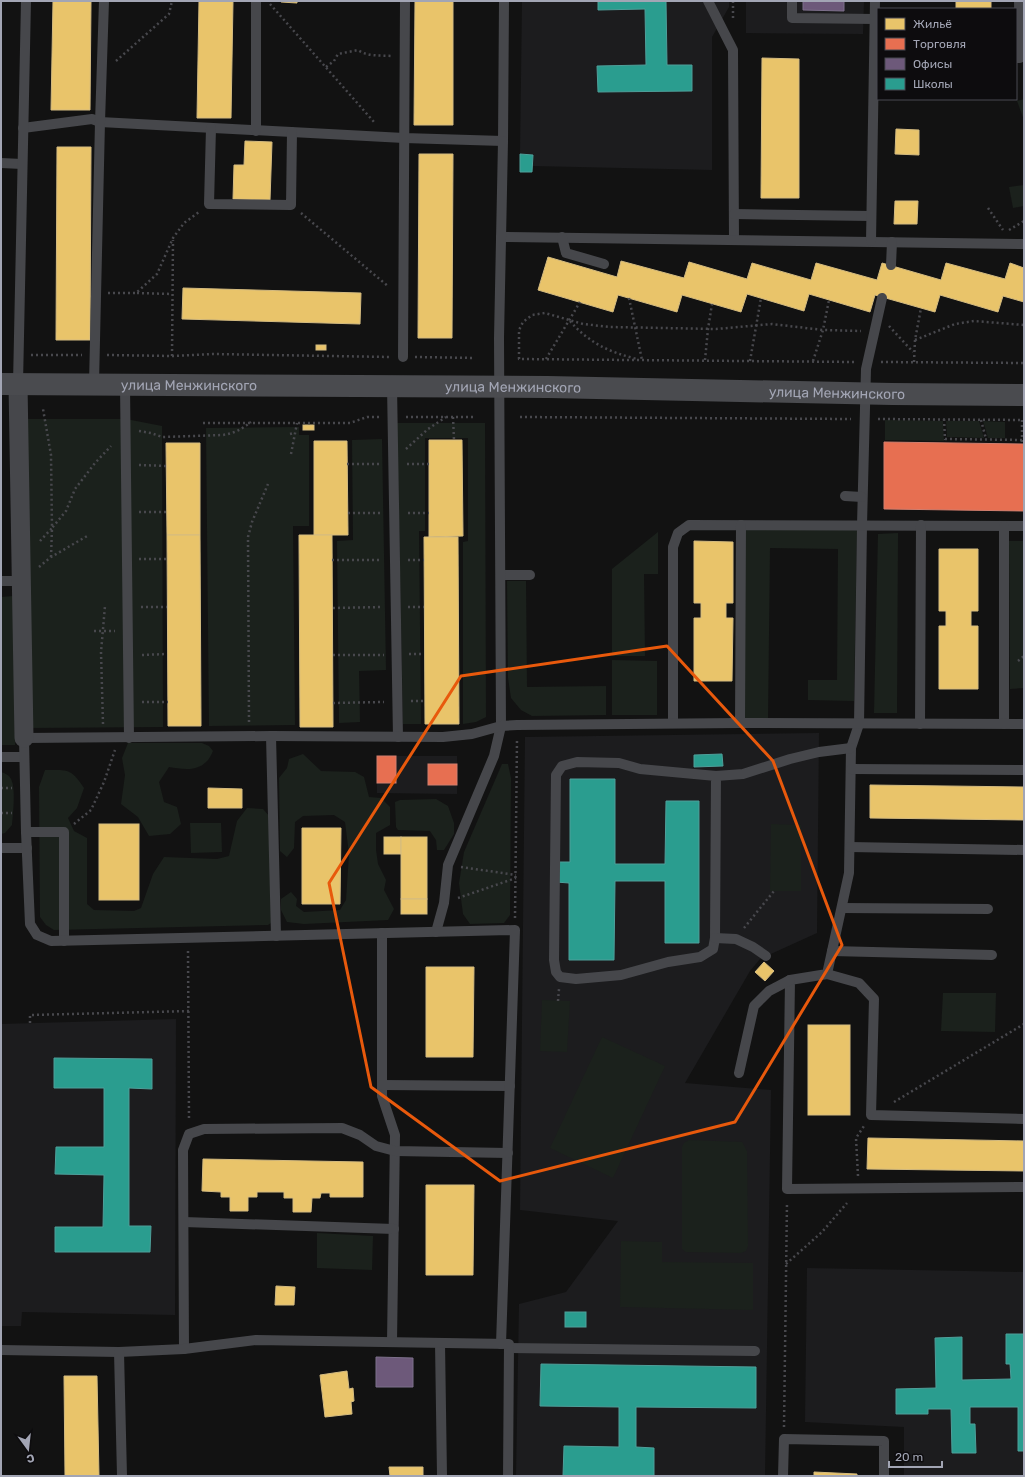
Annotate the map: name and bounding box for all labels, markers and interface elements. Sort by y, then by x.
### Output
legend [877,8,1017,100]
text: Жильё [913,17,952,31]
text: Торговля [913,37,966,51]
text: Офисы [913,57,952,71]
text: Школы [913,77,953,91]
street label: улица Менжинского [121,377,257,394]
street label: улица Менжинского [445,378,581,397]
street label: улица Менжинского [769,383,905,403]
north arrow [8,1429,48,1469]
scale bar [889,1443,942,1469]
text: 20 m [895,1450,923,1464]
text: С [25,1451,36,1466]

